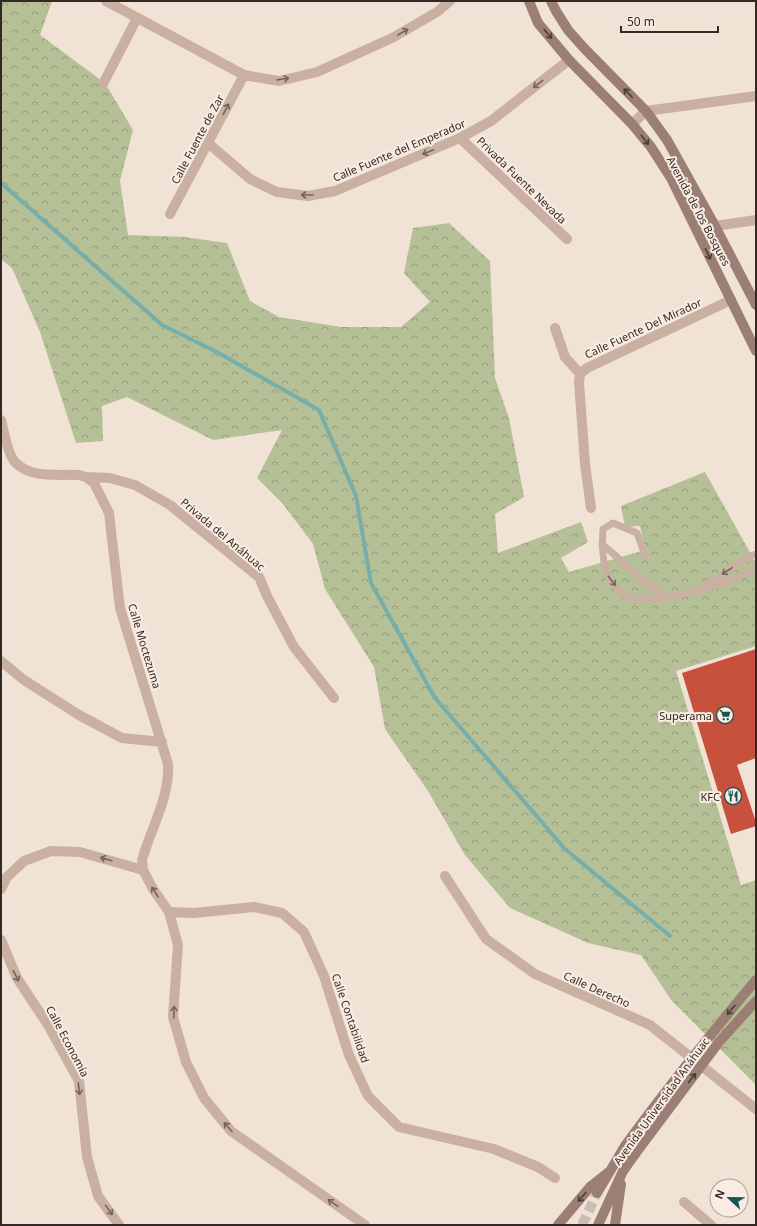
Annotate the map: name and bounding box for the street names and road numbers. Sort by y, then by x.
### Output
street label: Calle Fuente de Zar [167,91,227,186]
street label: Calle Fuente del Emperador [330,115,468,185]
street label: Privada Fuente Nevada [474,133,570,227]
street label: Avenida de los Bosques [664,154,734,268]
street label: Calle Fuente Del Mirador [582,294,704,362]
street label: Privada del Anáhuac [178,494,268,574]
street label: Calle Moctezuma [125,602,165,690]
street label: Calle Derecho [561,968,633,1011]
street label: Calle Contabilidad [329,971,373,1065]
street label: Calle Economía [43,1003,93,1079]
street label: Avenida Universidad Anáhuac [610,1034,712,1168]

